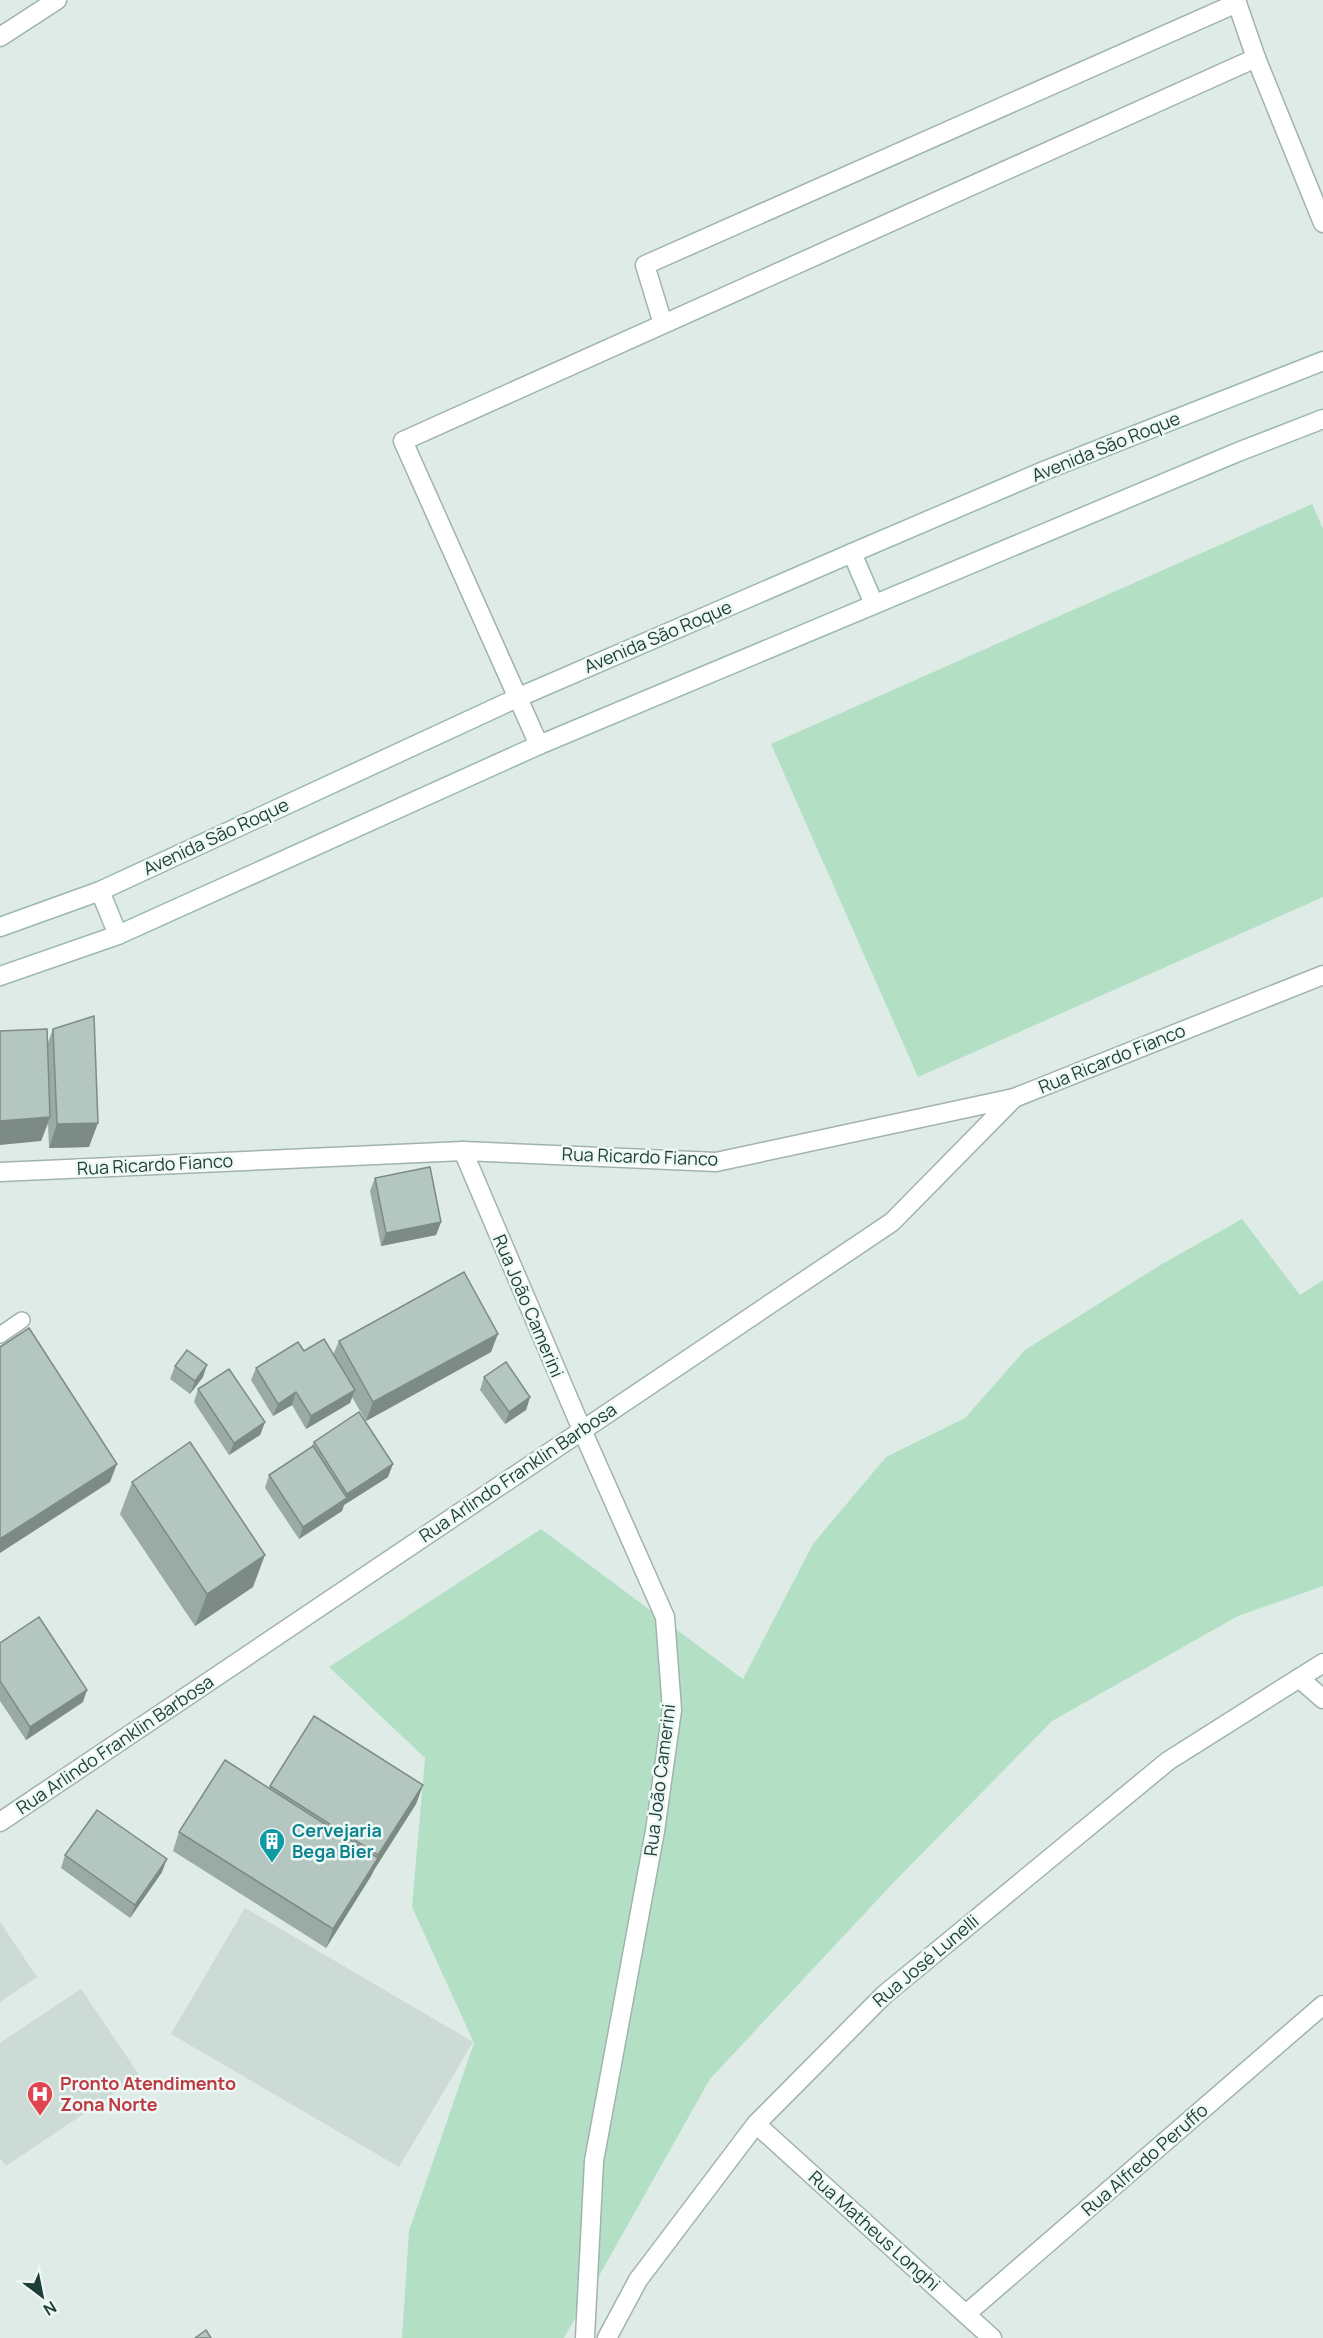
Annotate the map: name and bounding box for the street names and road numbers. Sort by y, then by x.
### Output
street label: Avenida São Roque [1028,405,1183,487]
street label: Avenida São Roque [580,594,735,678]
street label: Avenida São Roque [139,792,292,880]
street label: Rua Ricardo Fianco [1035,1018,1189,1099]
street label: Rua Ricardo Fianco [561,1141,719,1171]
street label: Rua Ricardo Fianco [76,1148,234,1180]
street label: Rua João Camerini [488,1230,570,1381]
street label: Rua Arlindo Franklin Barbosa [414,1397,621,1547]
street label: Rua Arlindo Franklin Barbosa [11,1669,218,1819]
street label: Rua João Camerini [638,1702,680,1857]
street label: Rua José Lunelli [867,1909,984,2012]
street label: Rua Alfredo Peruffo [1076,2098,1213,2221]
street label: Rua Matheus Longhi [804,2165,946,2296]

